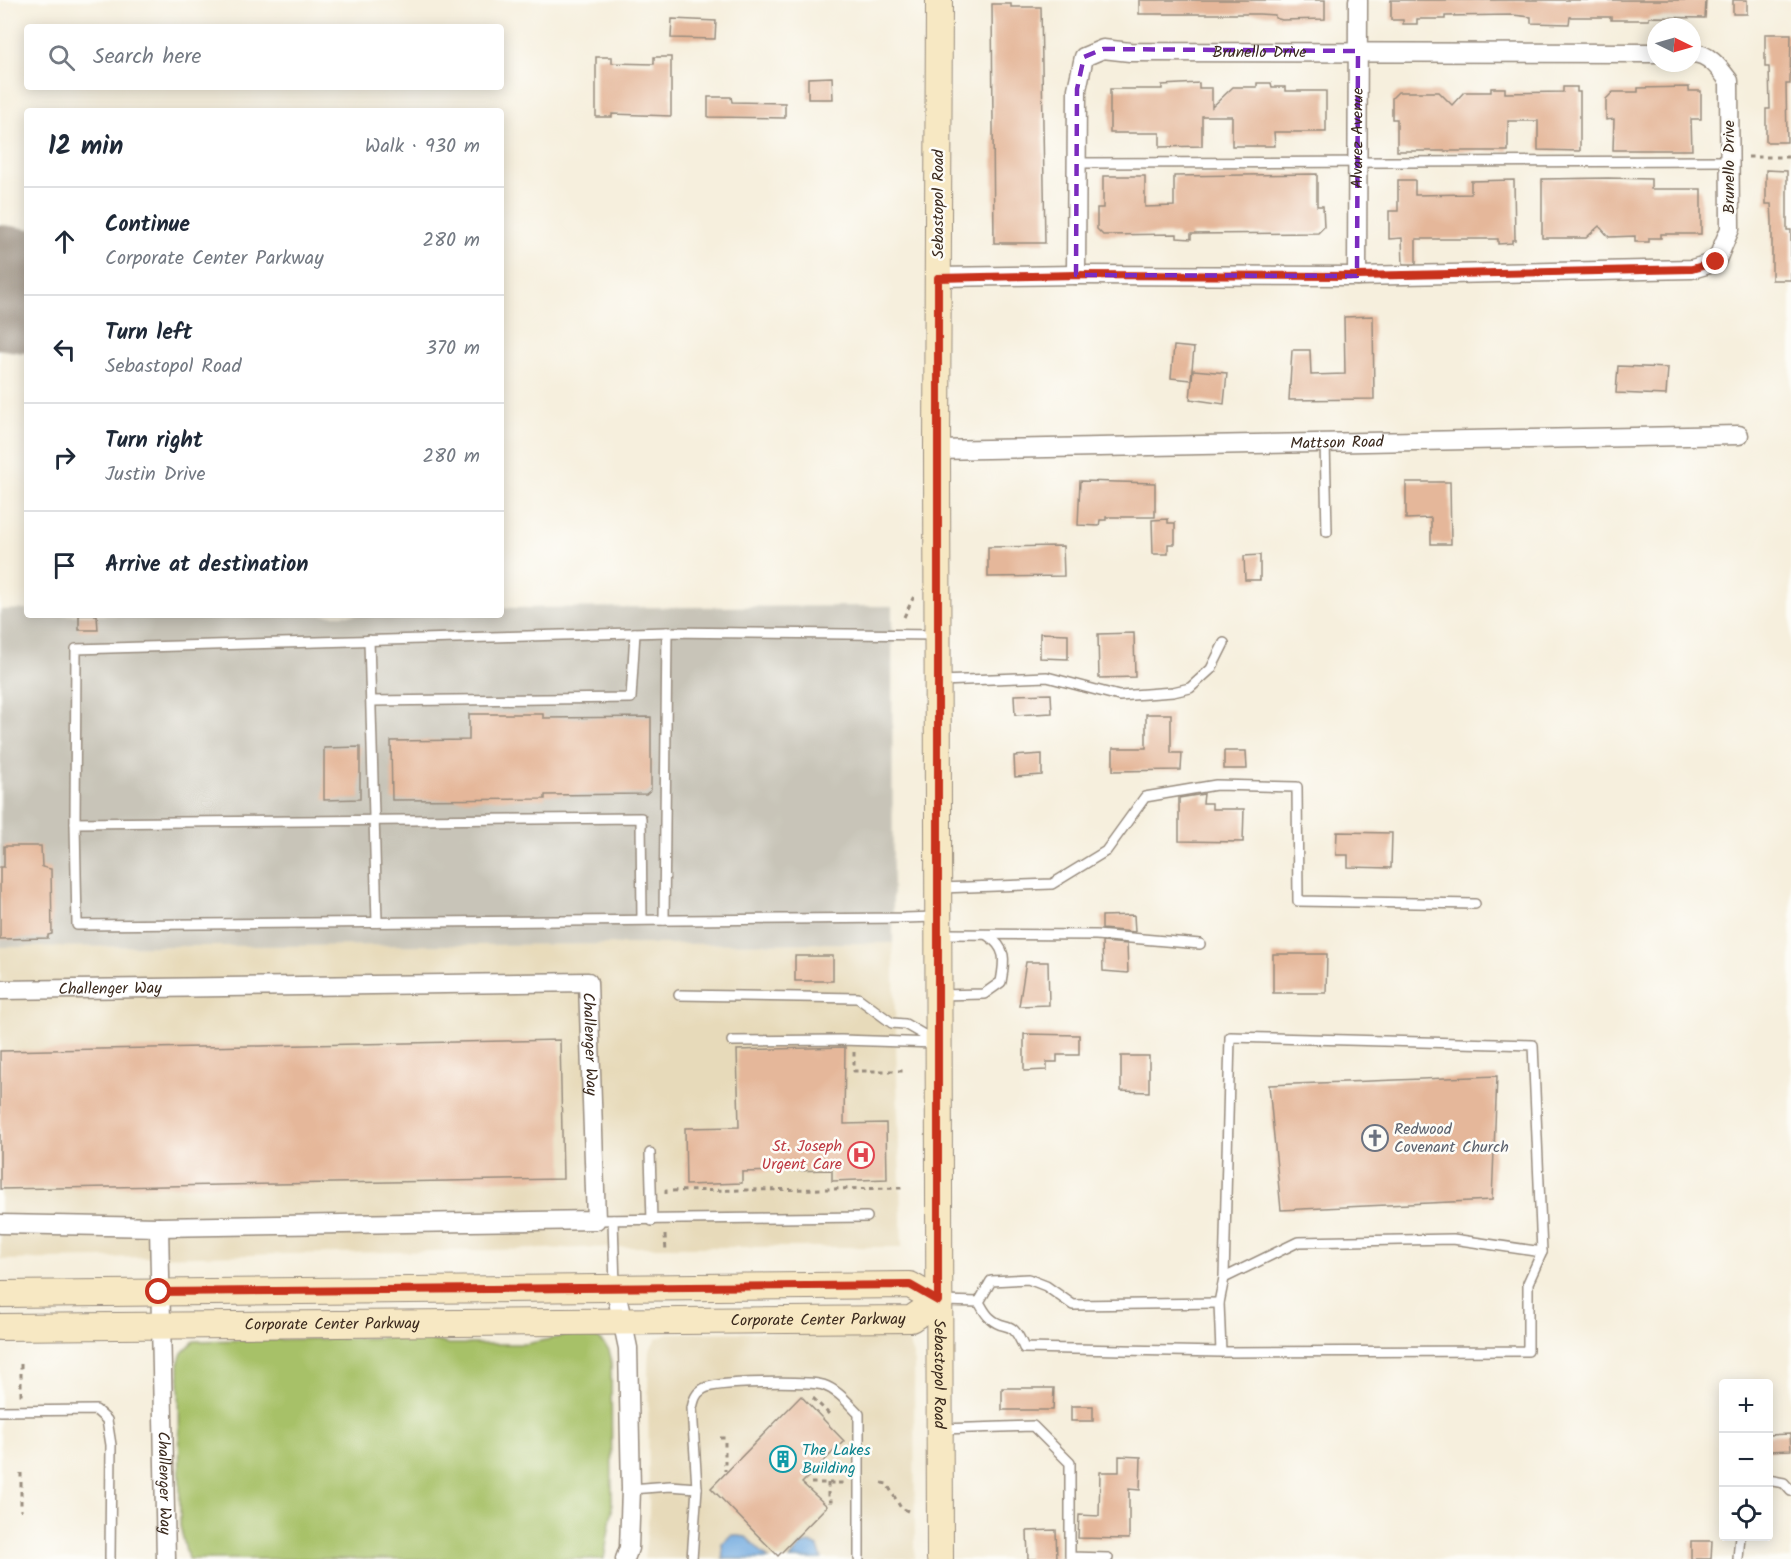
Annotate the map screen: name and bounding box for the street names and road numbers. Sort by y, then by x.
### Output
street label: Brunello Drive [1213,40,1306,65]
street label: Alvarez Avenue [1345,87,1370,189]
street label: Brunello Drive [1717,120,1742,214]
street label: Sebastopol Road [926,148,951,259]
street label: Mattson Road [1290,429,1385,456]
street label: Challenger Way [58,975,162,1002]
street label: Challenger Way [576,992,604,1096]
street label: Corporate Center Parkway [730,1307,906,1333]
street label: Corporate Center Parkway [244,1311,420,1337]
street label: Sebastopol Road [927,1319,952,1430]
street label: Challenger Way [151,1431,178,1535]

